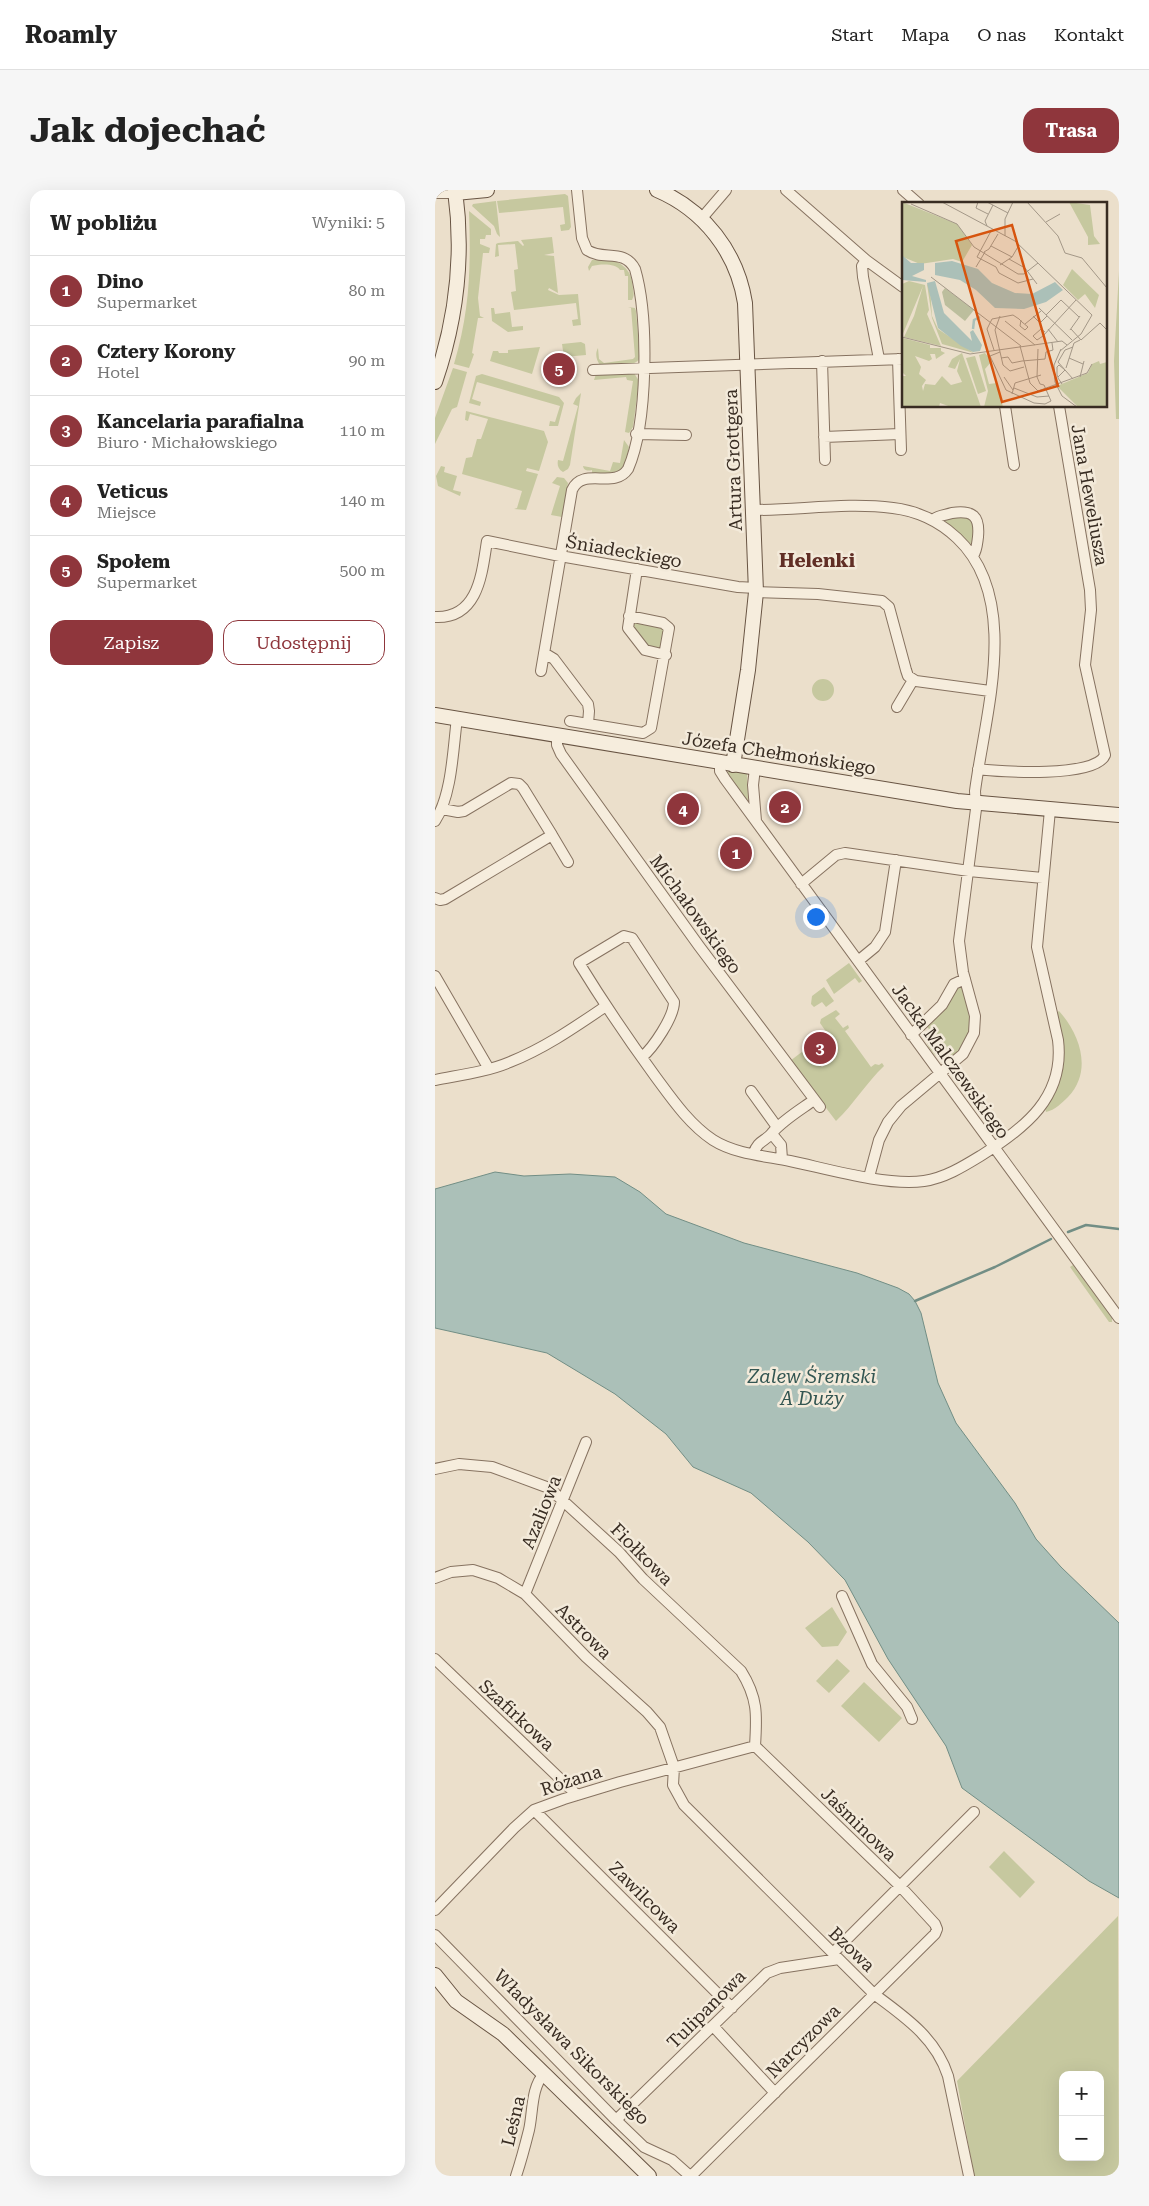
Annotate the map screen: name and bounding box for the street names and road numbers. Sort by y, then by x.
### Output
street label: Artura Grottgera [720,388,746,531]
street label: Jana Heweliusza [1067,423,1113,568]
street label: Śniadeckiego [564,530,684,572]
street label: Józefa Chełmońskiego [681,727,877,779]
street label: Michałowskiego [646,850,746,978]
street label: Jacka Malczewskiego [888,980,1014,1142]
street label: Azaliowa [517,1472,565,1552]
street label: Fiołkowa [607,1519,678,1590]
street label: Astrowa [552,1599,616,1663]
street label: Szafirkowa [475,1675,559,1755]
street label: Różana [538,1760,604,1800]
street label: Jaśminowa [817,1783,901,1865]
street label: Zawilcowa [605,1857,685,1937]
street label: Bzowa [825,1922,879,1976]
street label: Władysława Sikorskiego [490,1965,654,2129]
street label: Tulipanowa [662,1965,750,2053]
street label: Narcyzowa [762,2000,844,2082]
street label: Leśna [497,2094,529,2148]

